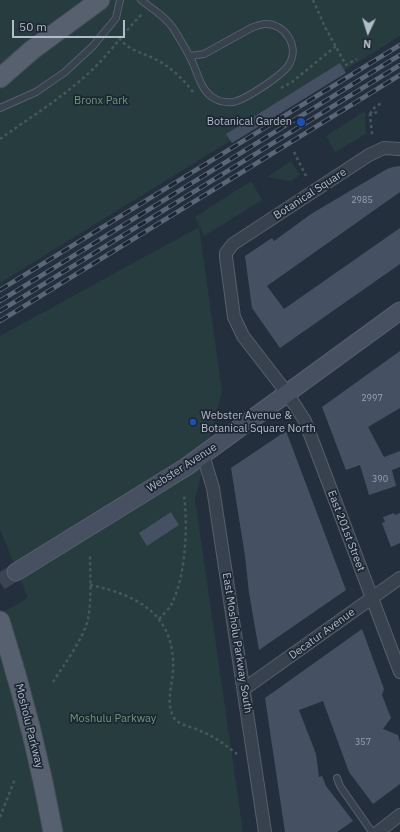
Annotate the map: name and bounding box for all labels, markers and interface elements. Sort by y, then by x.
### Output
scale bar [14,12,127,38]
north arrow [348,12,388,52]
text: 50 m [19,19,47,34]
text: N [363,37,372,51]
park label: Bronx Park [74,94,128,108]
place label: Botanical Garden [207,115,292,129]
marker: Botanical Garden [295,116,307,128]
street label: Botanical Square [271,166,349,222]
house number: 2985 [351,195,373,205]
house number: 2997 [361,393,383,403]
place label: Webster Avenue & Botanical Square North [201,409,316,435]
marker: Webster Avenue & Botanical Square North [188,417,198,427]
street label: Webster Avenue [145,441,219,495]
house number: 390 [372,474,388,484]
street label: East 201st Street [324,489,368,573]
street label: East Mosholu Parkway South [219,572,255,714]
street label: Decatur Avenue [286,606,358,662]
street label: Mosholu Parkway [12,682,46,770]
park label: Moshulu Parkway [70,712,156,726]
house number: 357 [355,737,371,747]

